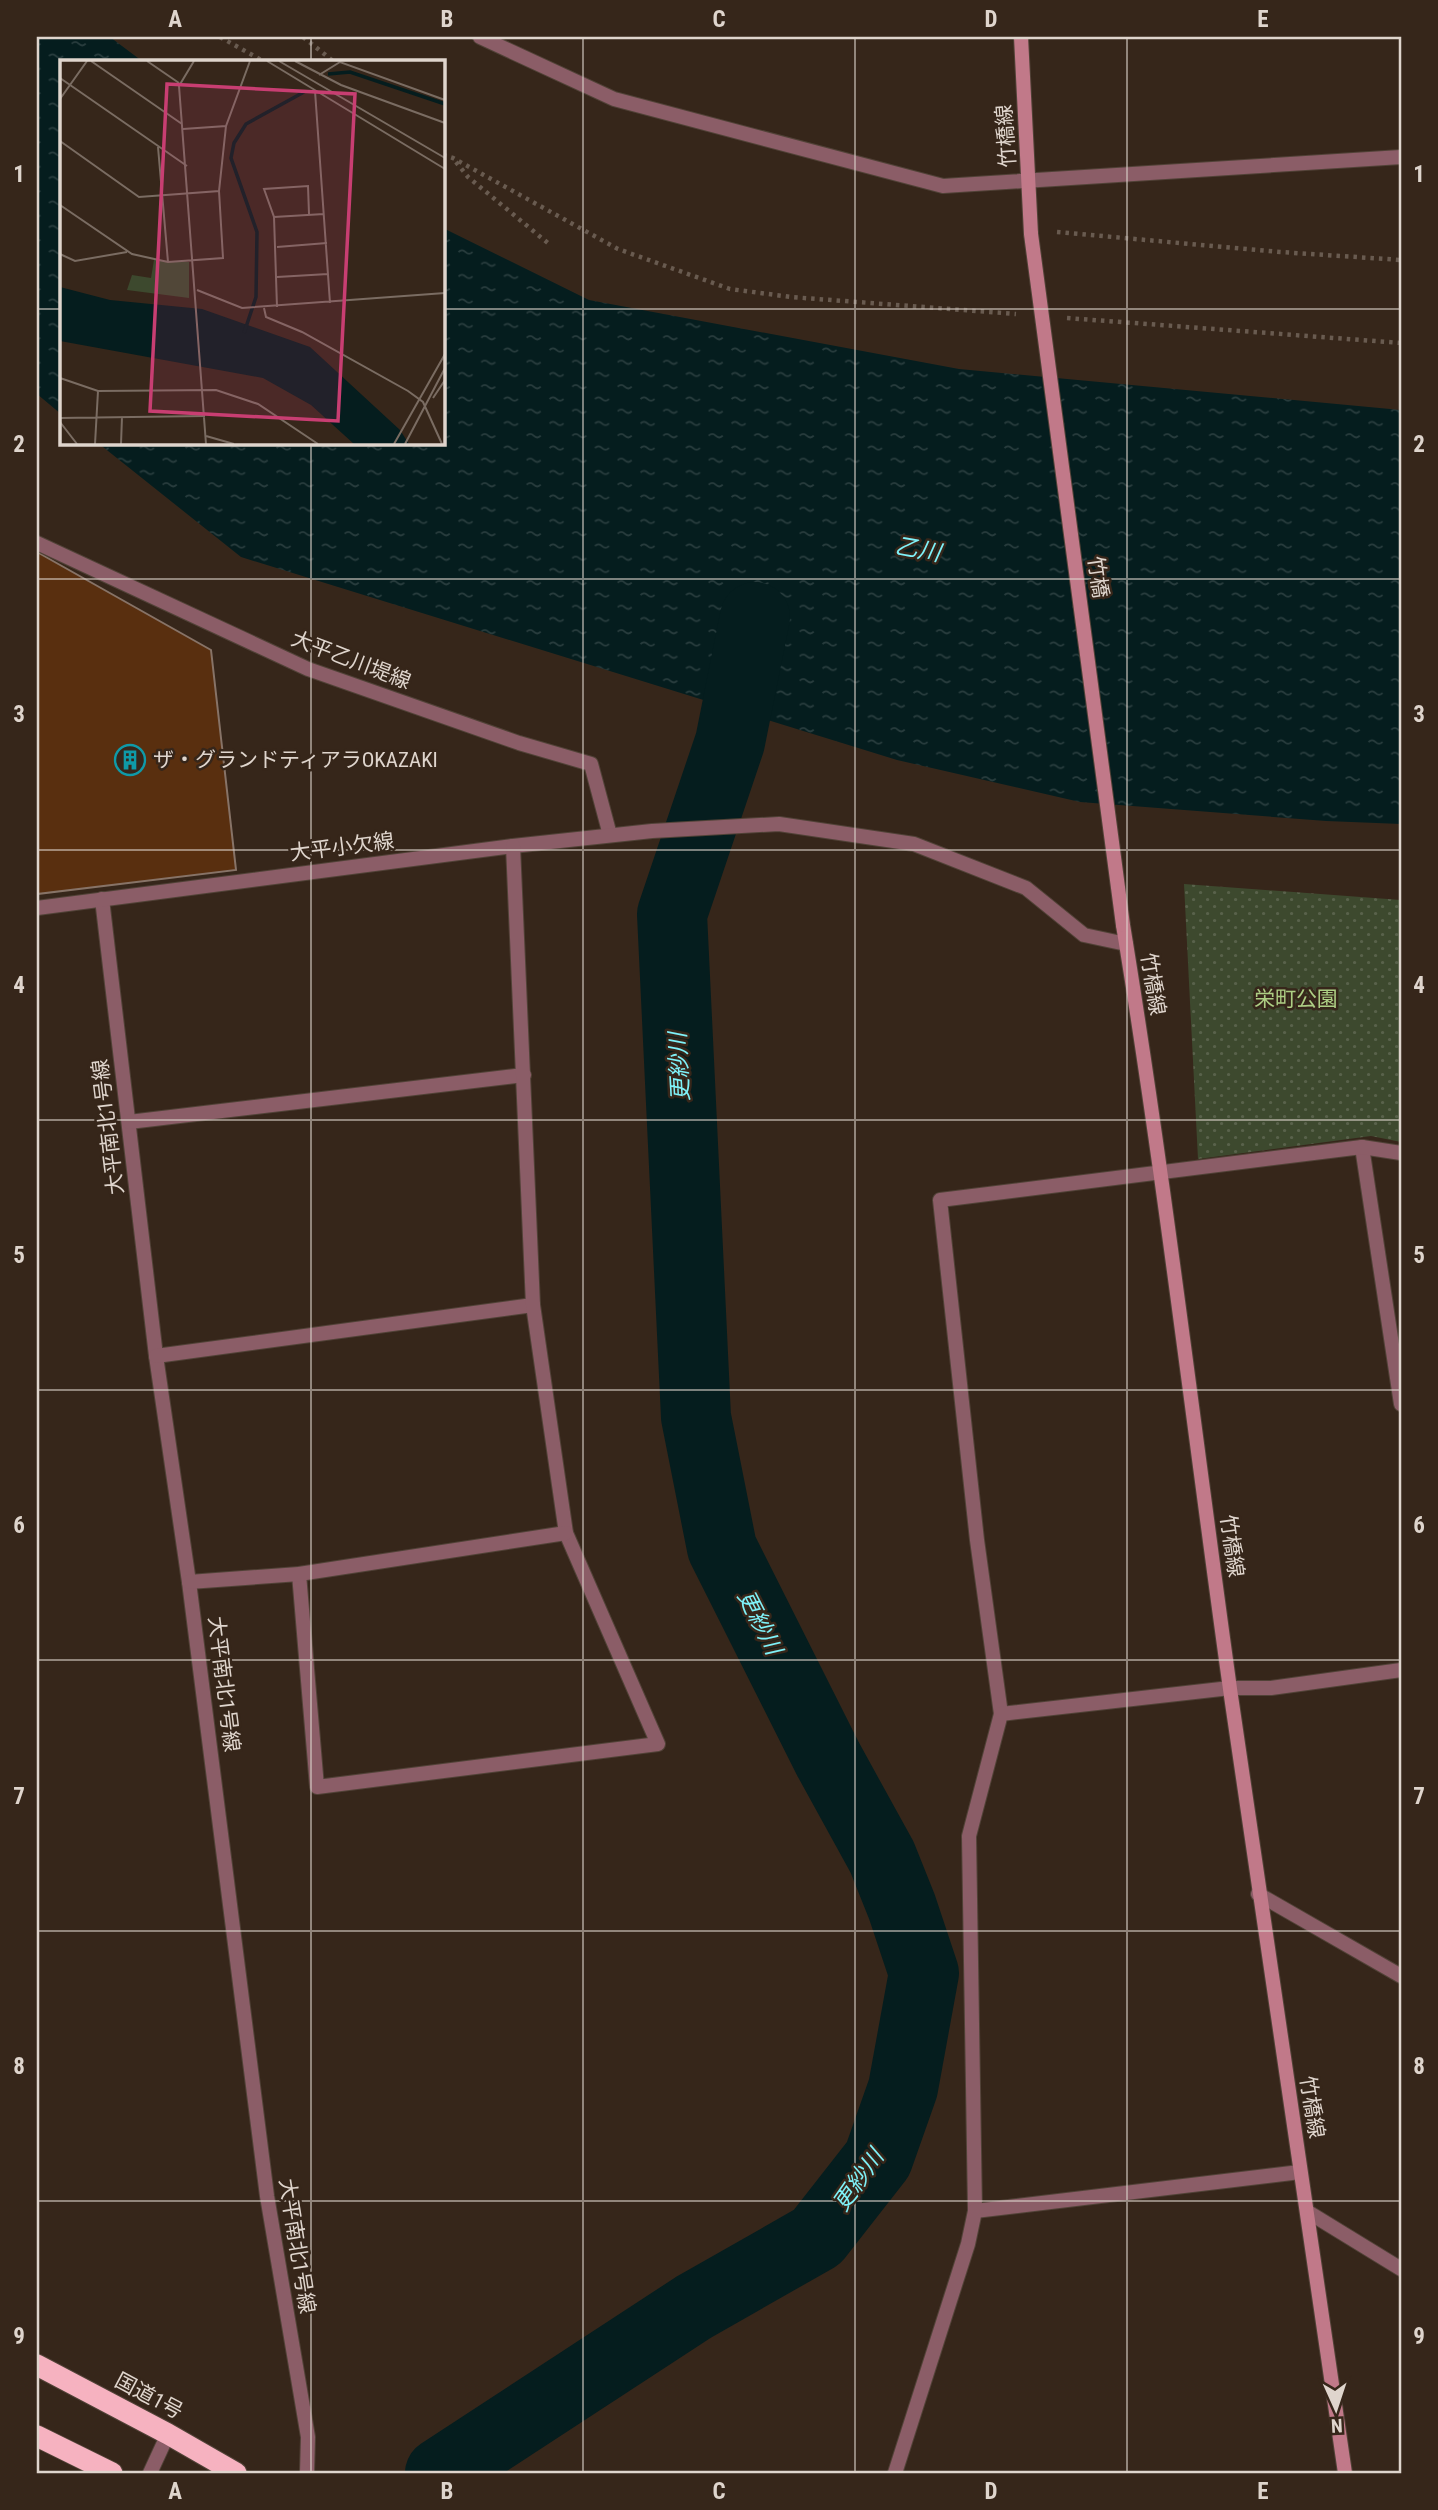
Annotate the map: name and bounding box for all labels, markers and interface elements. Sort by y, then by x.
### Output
text: A [168,6,182,33]
text: B [441,6,453,33]
text: C [712,6,726,33]
text: D [985,6,998,33]
text: E [1257,6,1269,33]
inset map [60,60,444,444]
street label: 竹橋線 [992,104,1020,168]
text: 1 [13,161,25,188]
text: 1 [1413,161,1425,188]
text: 2 [13,431,25,458]
text: 2 [1413,431,1425,458]
water label: 乙川 [893,532,946,567]
street label: 竹橋 [1083,555,1113,599]
street label: 大平乙川堤線 [288,626,414,694]
text: 3 [13,701,25,728]
text: 3 [1413,701,1425,728]
building icon: ザ・グランドティアラOKAZAKI [113,743,147,777]
place label: ザ・グランドティアラOKAZAKI [153,748,438,772]
street label: 大平小欠線 [288,829,396,865]
street label: 竹橋線 [1136,951,1170,1017]
text: 4 [13,972,25,999]
text: 4 [1413,972,1425,999]
park label: 栄町公園 [1254,987,1338,1011]
water label: 更紗川 [664,1029,695,1102]
street label: 大平南北1号線 [88,1058,128,1196]
text: 5 [13,1242,25,1269]
text: 5 [1413,1242,1425,1269]
text: 6 [13,1512,25,1539]
text: 6 [1413,1512,1425,1539]
street label: 竹橋線 [1216,1513,1248,1579]
water label: 更紗川 [732,1585,789,1662]
street label: 大平南北1号線 [204,1615,244,1753]
text: 7 [13,1783,25,1810]
text: 7 [1413,1783,1425,1810]
text: 8 [13,2053,25,2080]
text: 8 [1413,2053,1425,2080]
street label: 竹橋線 [1295,2074,1329,2140]
water label: 更紗川 [828,2142,891,2216]
street label: 大平南北1号線 [274,2177,320,2315]
text: 9 [13,2323,25,2350]
text: 9 [1413,2323,1425,2350]
street label: 国道1号 [111,2368,187,2424]
north arrow [1302,2374,1372,2444]
text: N [1330,2414,1343,2437]
text: A [168,2478,182,2505]
text: B [441,2478,453,2505]
text: C [712,2478,726,2505]
text: D [985,2478,998,2505]
text: E [1257,2478,1269,2505]

